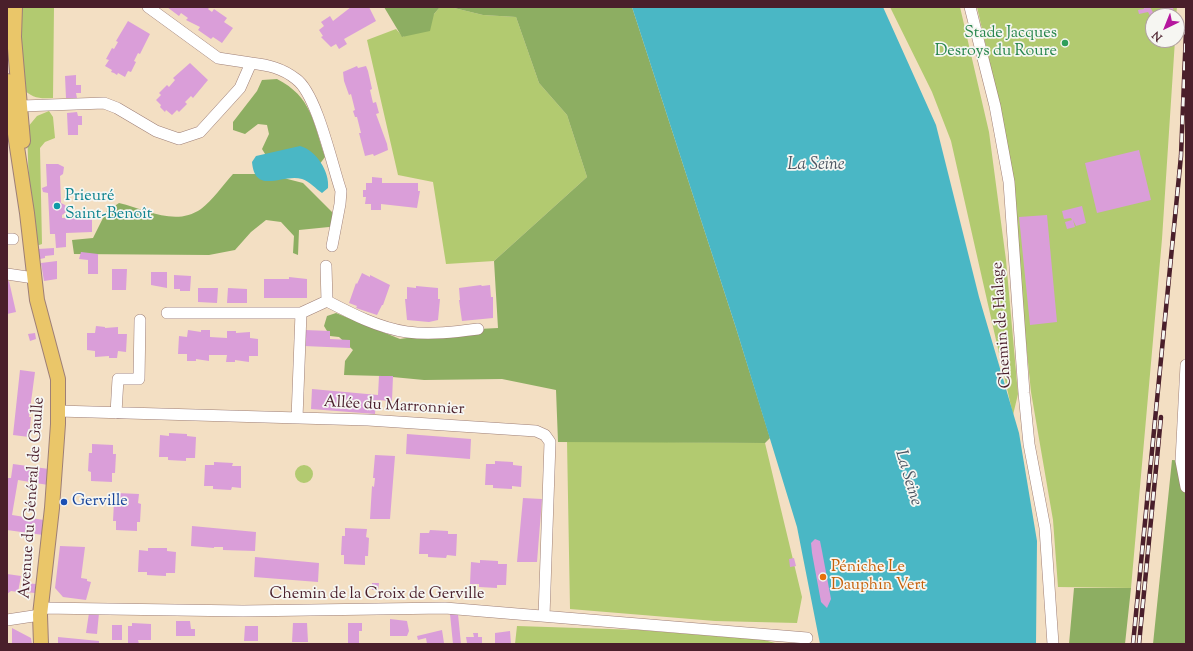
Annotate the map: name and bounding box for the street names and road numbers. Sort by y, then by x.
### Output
street label: Chemin de Halage [989,261,1017,389]
street label: Allée du Marronnier [323,394,465,420]
street label: Avenue du Général de Gaulle [16,396,50,600]
street label: Chemin de la Croix de Gerville [270,585,484,605]

